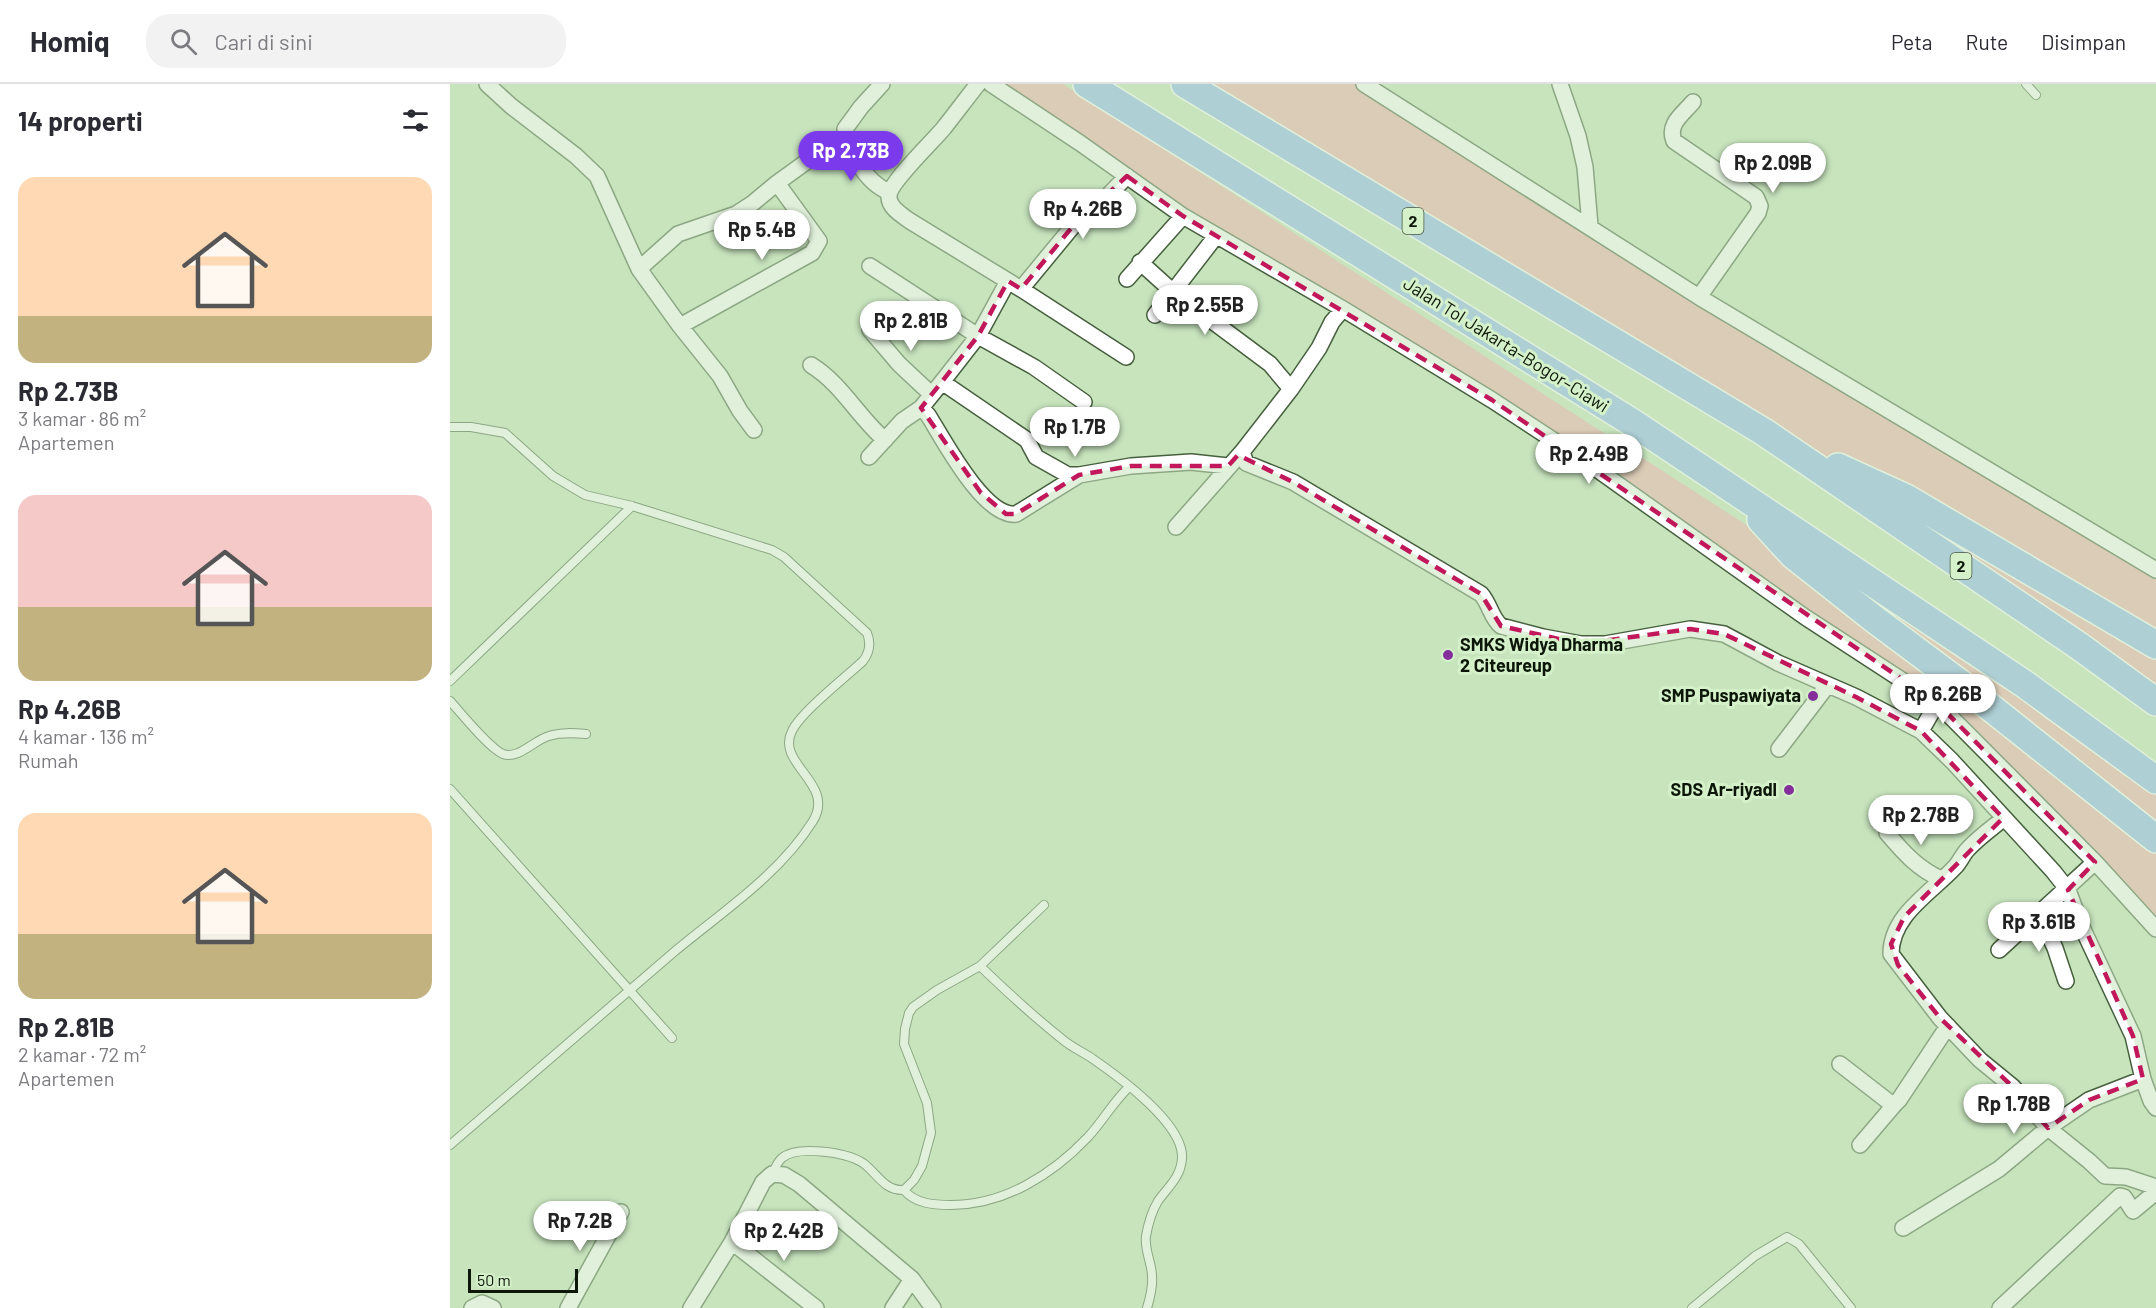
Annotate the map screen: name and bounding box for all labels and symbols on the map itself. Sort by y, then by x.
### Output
pin: Rp 2.73B [789,131,913,182]
pin: Rp 2.09B [1711,143,1835,194]
pin: Rp 4.26B [1021,189,1145,240]
road number: 2 [1402,208,1424,234]
pin: Rp 5.4B [707,210,817,261]
street label: Jalan Tol Jakarta–Bogor–Ciawi [1400,272,1613,417]
pin: Rp 2.55B [1143,285,1267,336]
pin: Rp 2.81B [849,301,973,352]
pin: Rp 1.7B [1020,407,1130,458]
pin: Rp 2.49B [1527,434,1651,485]
road number: 2 [1950,553,1972,579]
place label: SMKS Widya Dharma 2 Citeureup [1460,633,1623,676]
marker: SMKS Widya Dharma 2 Citeureup [1441,648,1455,662]
pin: Rp 6.26B [1881,674,2005,725]
place label: SMP Puspawiyata [1661,684,1801,706]
marker: SMP Puspawiyata [1806,689,1820,703]
place label: SDS Ar-riyadl [1671,778,1777,800]
marker: SDS Ar-riyadl [1782,783,1796,797]
pin: Rp 2.78B [1859,795,1983,846]
pin: Rp 3.61B [1977,902,2101,953]
pin: Rp 1.78B [1952,1084,2076,1135]
pin: Rp 7.2B [525,1201,635,1252]
pin: Rp 2.42B [722,1211,846,1262]
scale bar [468,1266,578,1294]

